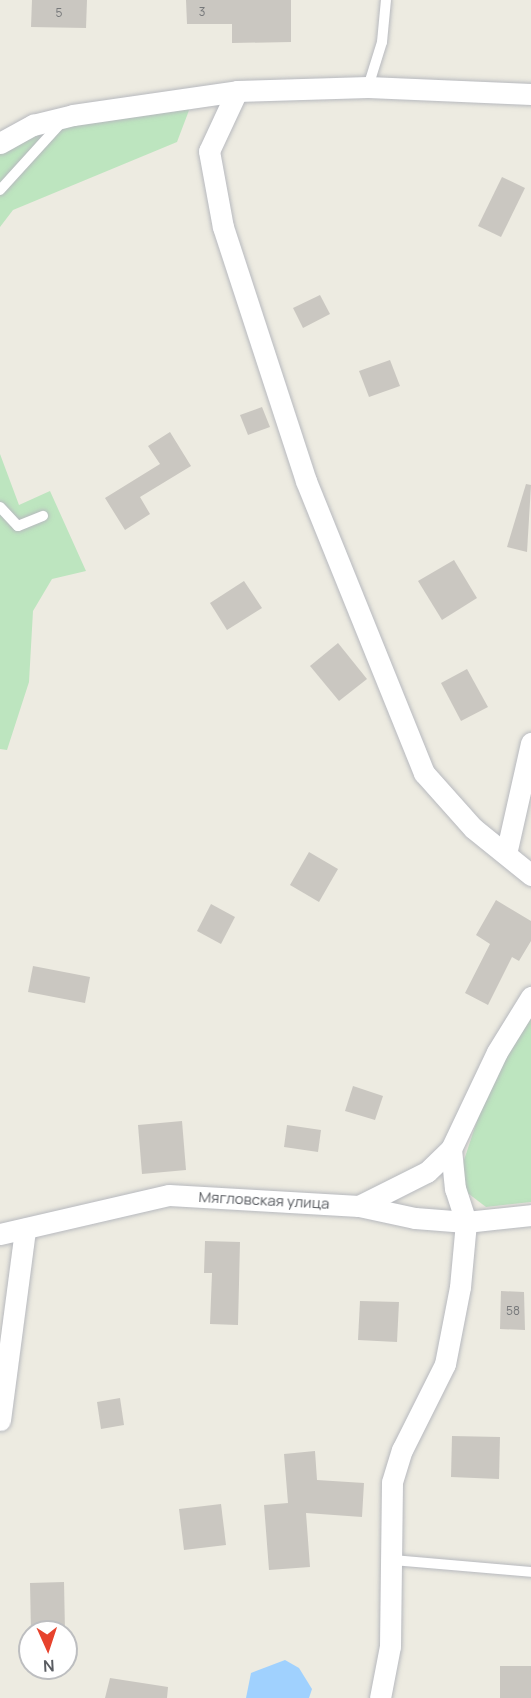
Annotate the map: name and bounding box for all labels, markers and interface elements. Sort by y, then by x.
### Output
house number: 3 [199,5,205,19]
house number: 5 [56,6,62,20]
street label: Мягловская улица [198,1188,330,1212]
house number: 58 [506,1304,520,1318]
north arrow [18,1620,78,1680]
text: N [43,1655,55,1677]

